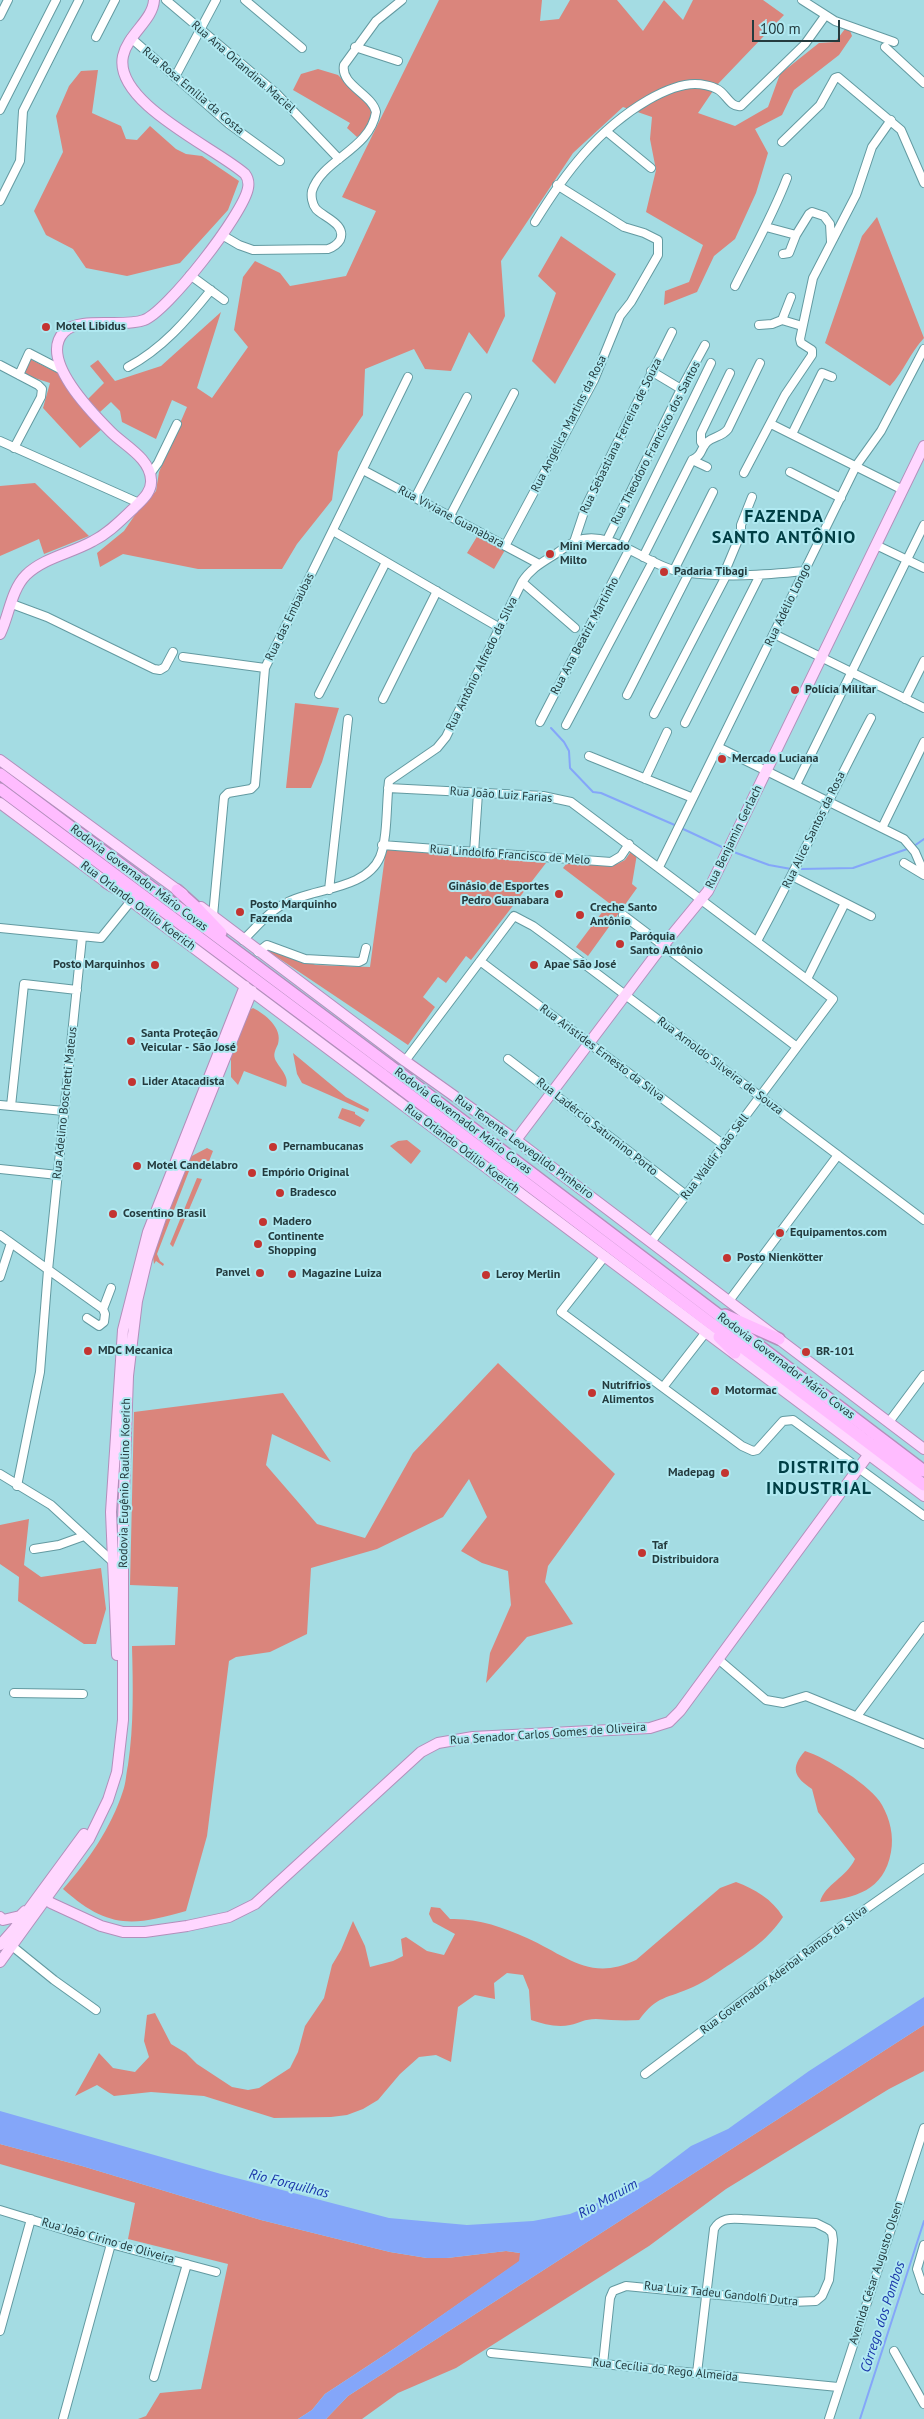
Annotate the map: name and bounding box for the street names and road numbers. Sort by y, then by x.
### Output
street label: Rua Ana Orlandina Maciel [188,18,298,116]
street label: Rua Rosa Emília da Costa [139,44,247,138]
street label: Rua Angélica Martins da Rosa [528,353,610,495]
street label: Rua Sebastiana Ferreira de Souza [577,356,665,516]
street label: Rua Theodoro Francisco dos Santos [608,359,704,527]
street label: Rua Viviane Guanabara [395,483,507,551]
street label: Rua Adélio Longo [762,561,814,649]
street label: Rua das Embaúbas [263,571,317,663]
street label: Rua Ana Beatriz Martinho [548,575,622,697]
street label: Rua Antônio Alfredo da Silva [443,595,521,733]
street label: Rua Alice Santos da Rosa [779,769,849,891]
street label: Rua Benjamin Gerlach [703,783,765,891]
street label: Rua João Luiz Farias [449,784,553,806]
street label: Rodovia Governador Mário Covas [68,822,210,934]
street label: Rua Lindolfo Francisco de Melo [429,842,591,868]
street label: Rua Orlando Odílio Koerich [78,858,198,954]
street label: Rua Aristides Ernesto da Silva [537,1001,667,1105]
street label: Rua Arnoldo Silveira de Souza [654,1014,786,1118]
street label: Rua Adelino Boschetti Mateus [50,1026,80,1180]
street label: Rodovia Governador Mário Covas [392,1065,534,1177]
street label: Rua Ladércio Saturnino Porto [534,1075,660,1179]
street label: Rua Tenente Leovegildo Pinheiro [452,1092,596,1202]
street label: Rua Orlando Odílio Koerich [402,1101,522,1197]
street label: Rua Waldir João Sell [678,1111,752,1203]
street label: Rodovia Governador Mário Covas [715,1310,857,1422]
street label: Rodovia Eugênio Raulino Koerich [116,1398,134,1568]
street label: Rua Senador Carlos Gomes de Oliveira [450,1720,646,1748]
street label: Rua Governador Aderbal Ramos da Silva [698,1902,870,2038]
street label: Avenida César Augusto Olsen [846,2200,906,2346]
street label: Rua João Cirino de Oliveira [40,2215,176,2267]
street label: Rua Luiz Tadeu Gandolfi Dutra [643,2279,799,2309]
street label: Rua Cecília do Rego Almeida [592,2355,738,2385]

